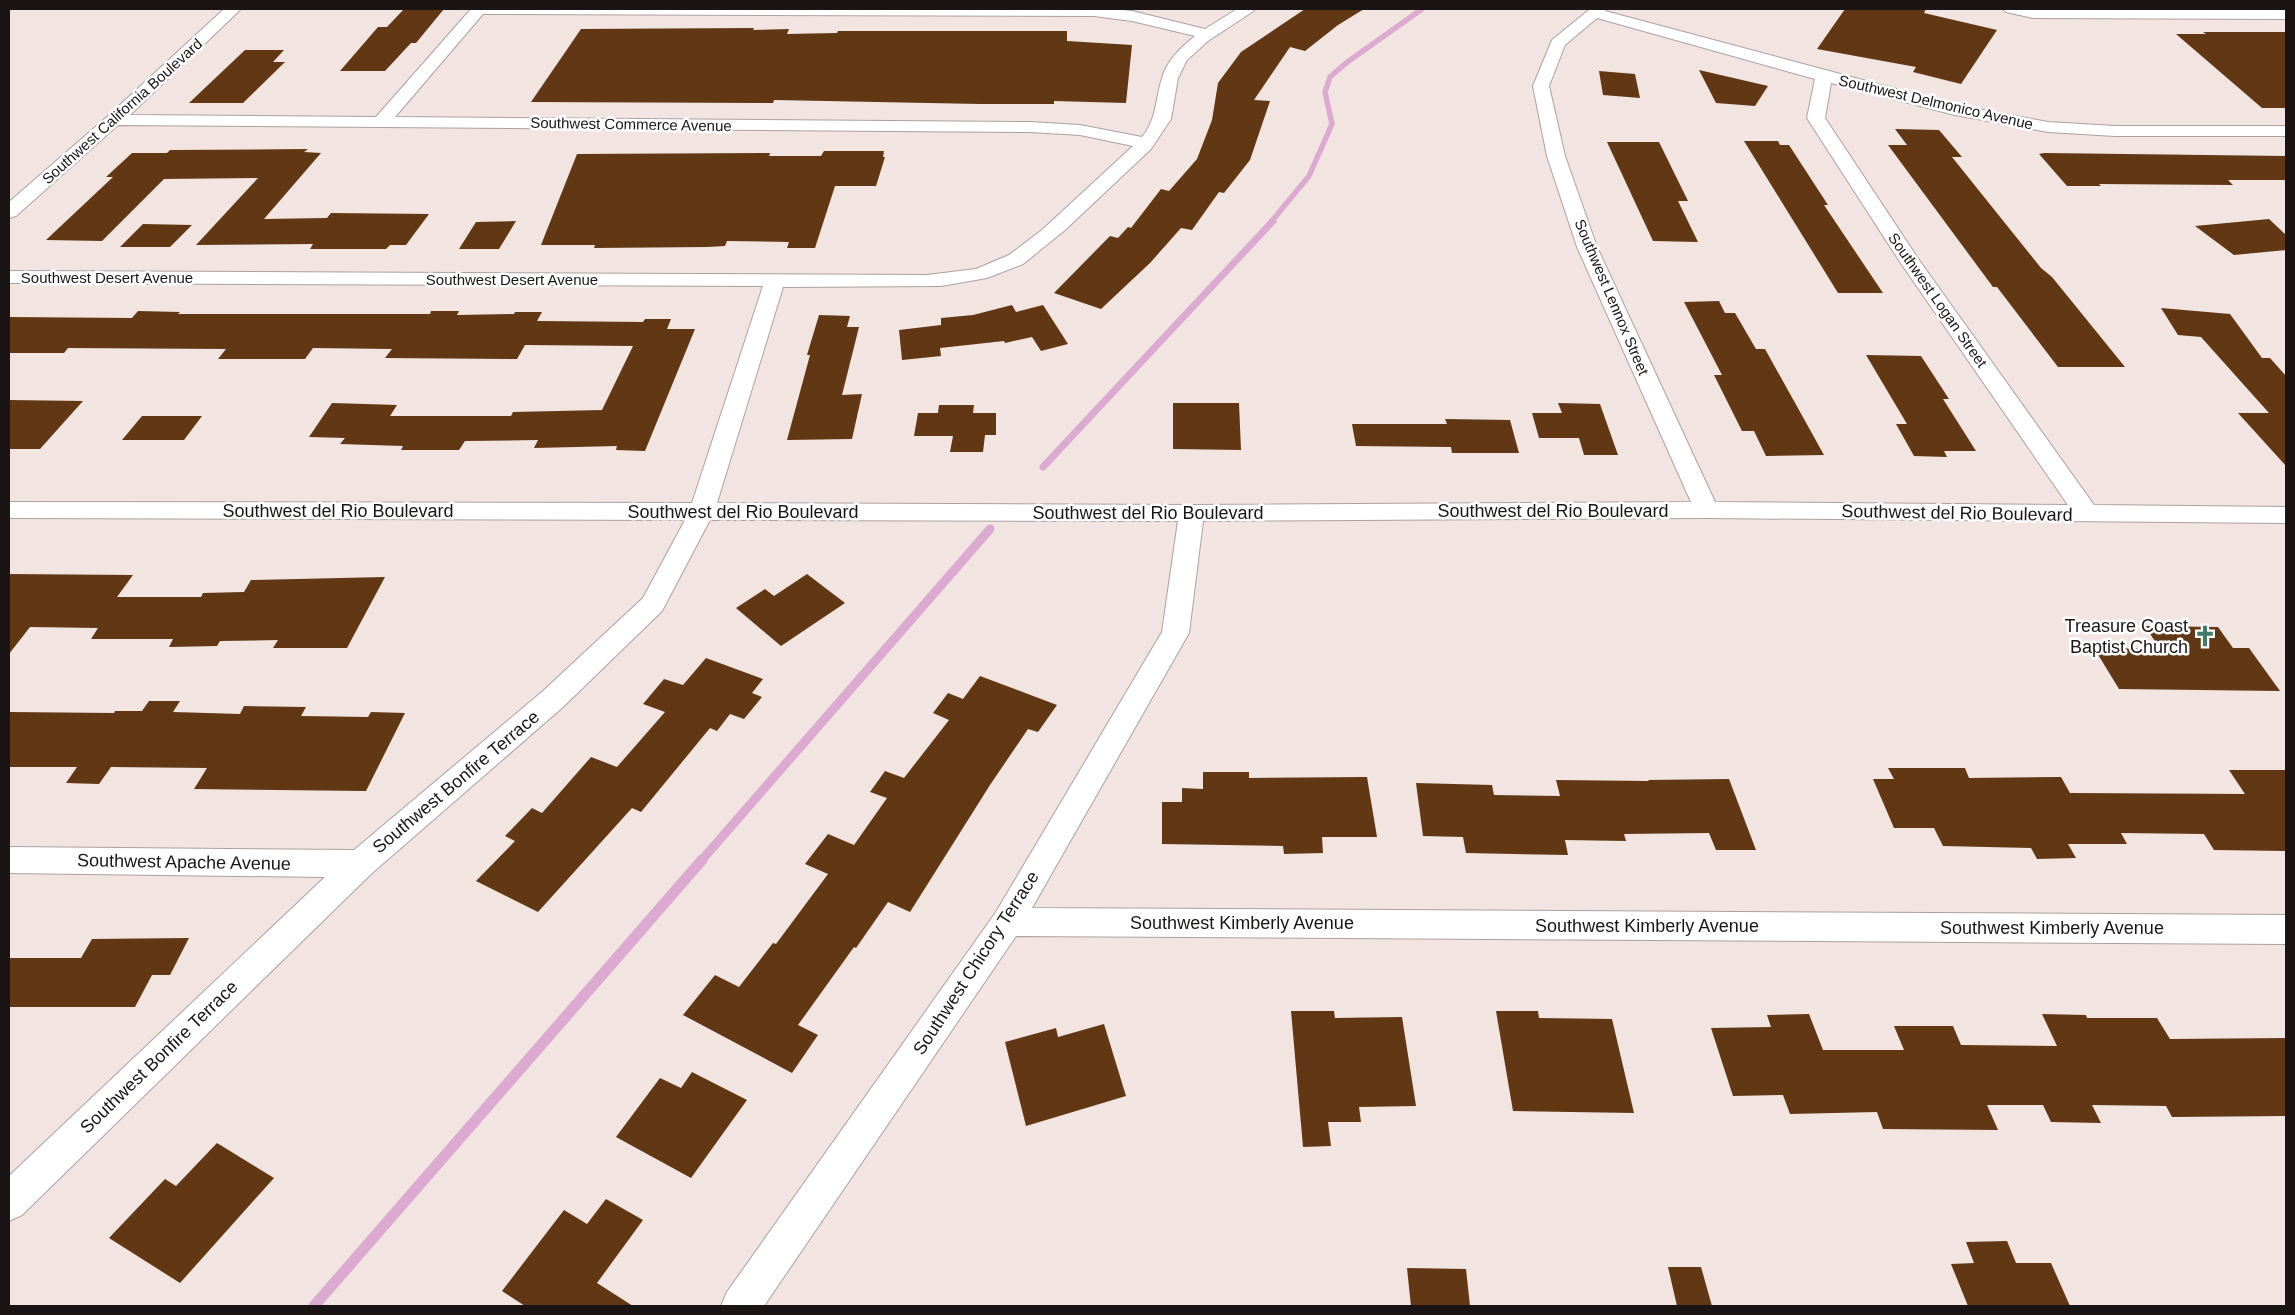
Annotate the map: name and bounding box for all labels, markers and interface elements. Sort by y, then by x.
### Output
street label: Southwest California Boulevard [39,35,205,187]
street label: Southwest Delmonico Avenue [1837,71,2035,133]
street label: Southwest Commerce Avenue [530,114,732,134]
street label: Southwest Lennox Street [1571,217,1653,378]
street label: Southwest Logan Street [1885,230,1991,371]
street label: Southwest Desert Avenue [21,269,193,286]
street label: Southwest Desert Avenue [426,271,598,288]
street label: Southwest del Rio Boulevard [222,501,454,521]
street label: Southwest del Rio Boulevard [1437,501,1669,521]
street label: Southwest del Rio Boulevard [1841,501,2073,525]
street label: Southwest del Rio Boulevard [627,502,859,522]
street label: Southwest del Rio Boulevard [1032,503,1264,523]
place label: Treasure Coast Baptist Church [2065,616,2188,657]
church icon: Treasure Coast Baptist Church [2192,623,2218,649]
street label: Southwest Bonfire Terrace [369,707,543,857]
street label: Southwest Apache Avenue [77,850,291,874]
street label: Southwest Chicory Terrace [909,867,1043,1059]
street label: Southwest Kimberly Avenue [1130,913,1354,933]
street label: Southwest Kimberly Avenue [1535,916,1759,936]
street label: Southwest Kimberly Avenue [1940,918,2164,938]
street label: Southwest Bonfire Terrace [76,977,242,1137]

